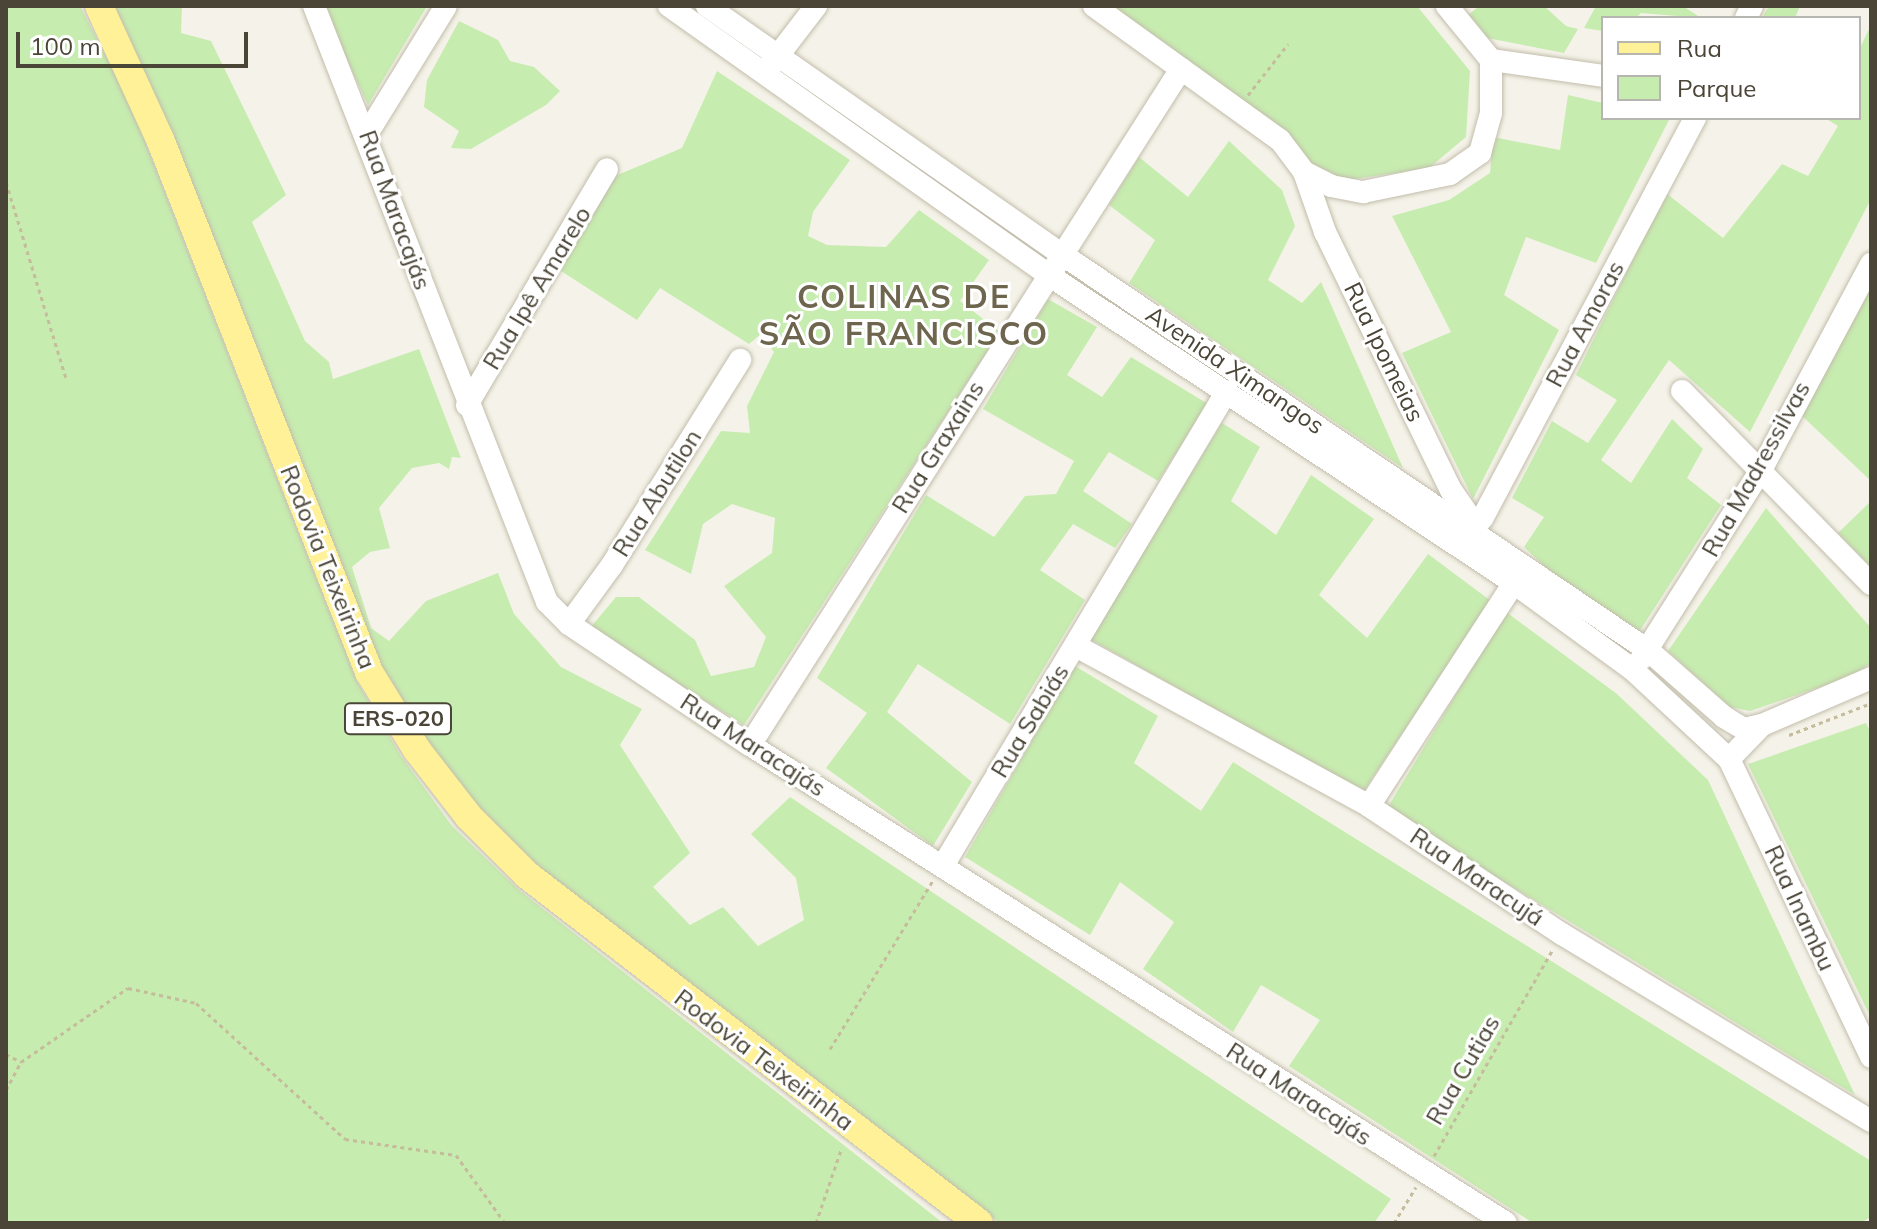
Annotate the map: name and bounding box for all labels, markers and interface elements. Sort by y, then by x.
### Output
scale bar [20,16,252,66]
legend [1601,16,1861,120]
text: 100 m [30,31,101,61]
text: Rua [1677,33,1722,63]
text: Parque [1677,73,1756,103]
street label: Rua Maracajás [353,126,437,294]
street label: Rua Ipê Amarelo [477,201,597,375]
street label: Rua Amoras [1540,256,1630,392]
district label: COLINAS DE SÃO FRANCISCO [759,278,1049,353]
street label: Rua Ipomeias [1338,278,1430,426]
street label: Avenida Ximangos [1141,300,1329,440]
street label: Rua Graxains [886,376,990,518]
street label: Rua Madressilvas [1696,376,1816,562]
street label: Rua Abutilon [606,424,708,562]
street label: Rodovia Teixeirinha [274,461,382,673]
street label: Rua Sabiás [985,659,1075,783]
street label: Rua Maracajás [675,687,831,803]
road number: ERS-020 [342,701,454,737]
street label: Rua Maracujá [1405,822,1549,932]
street label: Rua Inambu [1758,841,1842,975]
street label: Rodovia Teixeirinha [669,983,859,1137]
street label: Rua Cutias [1420,1010,1506,1130]
street label: Rua Maracajás [1221,1036,1377,1152]

